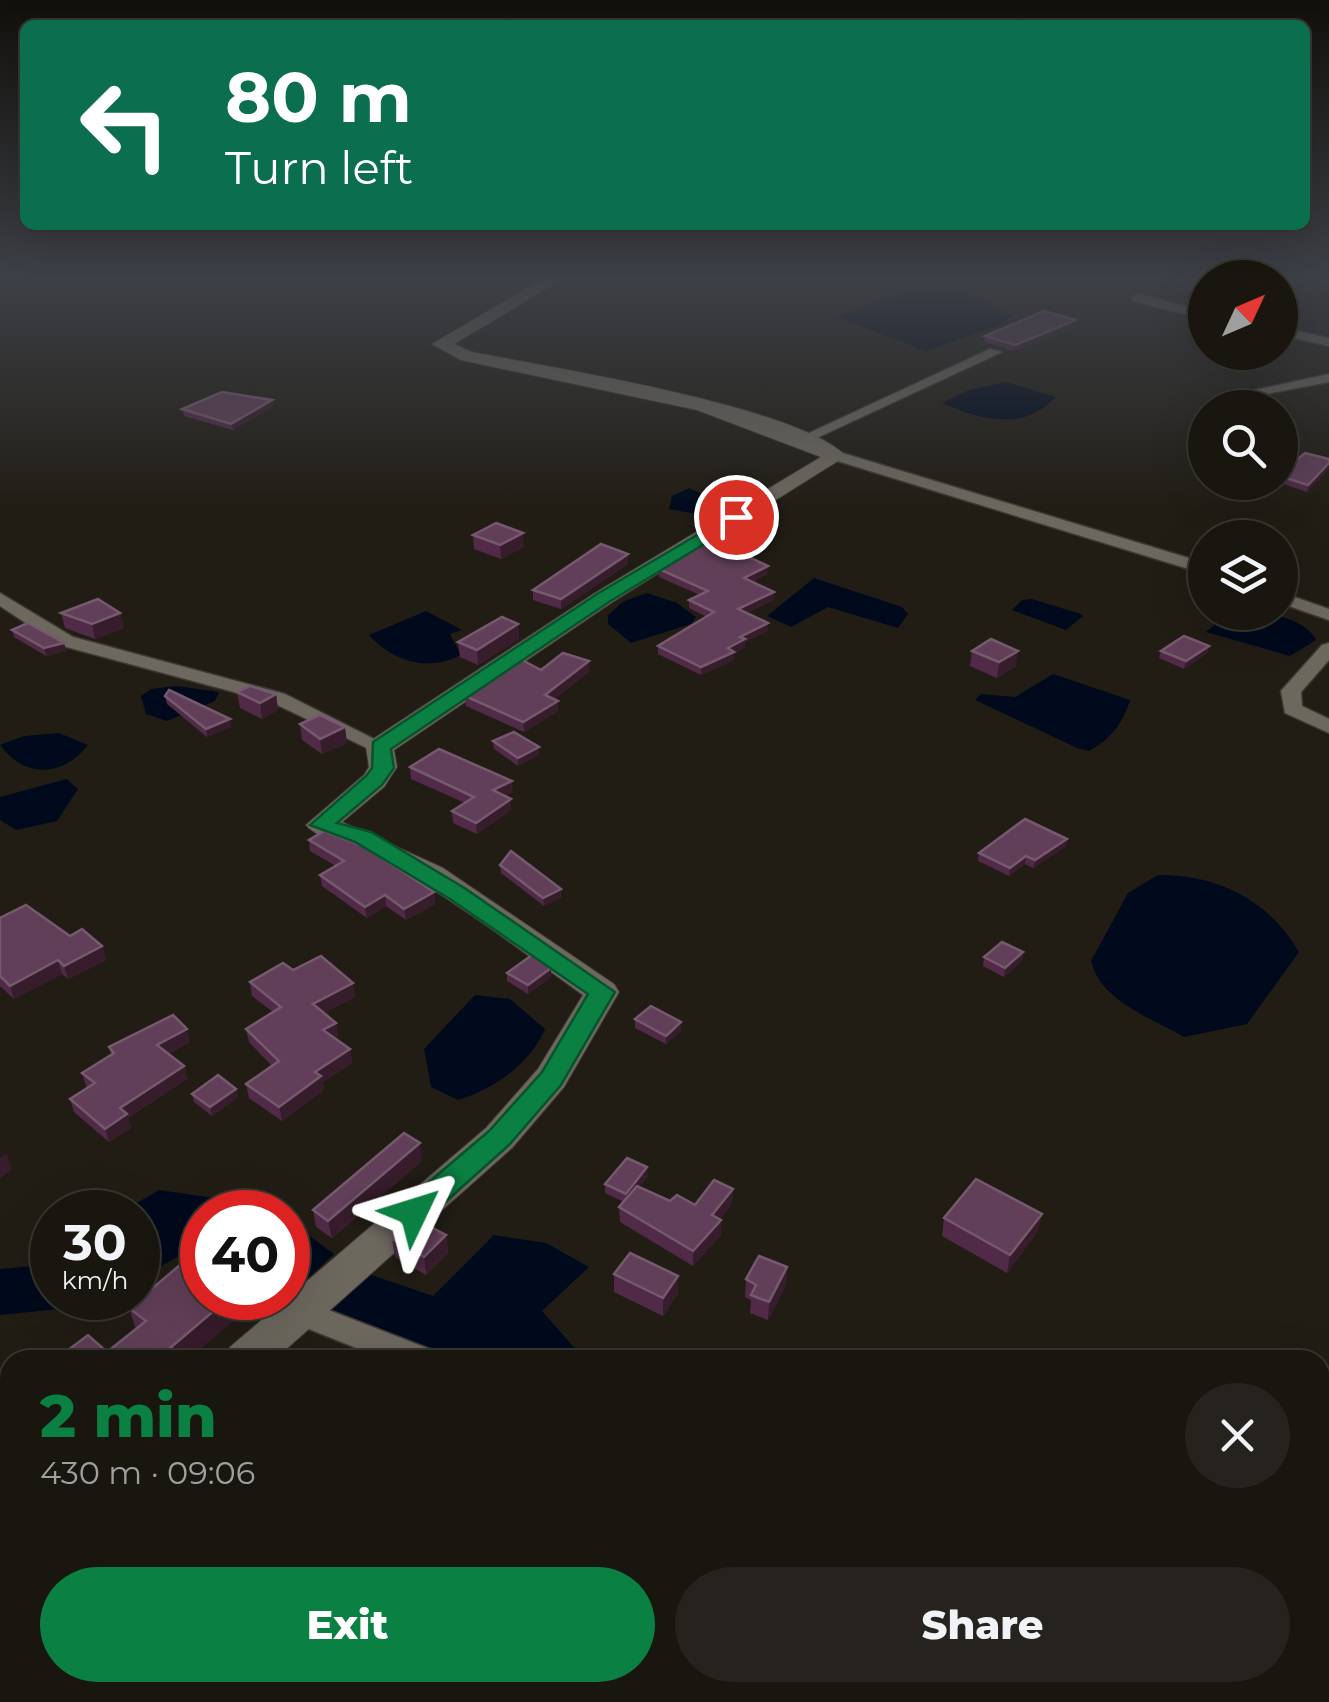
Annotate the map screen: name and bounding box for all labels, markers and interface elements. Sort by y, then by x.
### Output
text: 80 m [225,54,412,140]
icon: left [60,60,190,190]
text: Turn left [225,140,413,195]
north arrow [1188,260,1298,370]
map controls [1188,260,1298,630]
button: search [1188,390,1298,500]
pin [694,475,779,560]
icon: arrive [709,490,764,545]
button: layers [1188,520,1298,630]
position arrow [362,1160,466,1264]
speed limit sign: 40 [180,1190,310,1320]
text: 30 [63,1212,127,1273]
text: km/h [62,1265,128,1295]
text: 2 min [40,1379,217,1452]
button: close [1185,1383,1290,1488]
text: 430 m · 09:06 [40,1453,255,1492]
button: Exit [40,1567,655,1682]
button: Share [675,1567,1290,1682]

